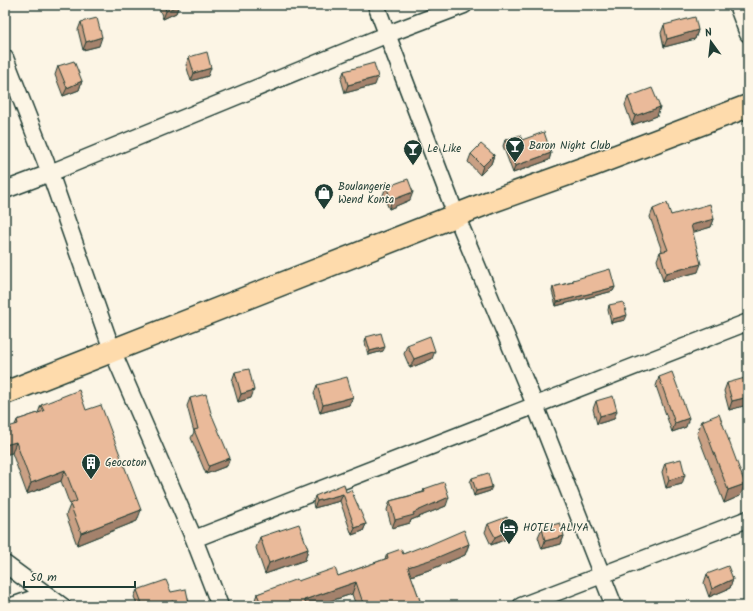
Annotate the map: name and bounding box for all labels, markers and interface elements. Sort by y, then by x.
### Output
north arrow [691,22,731,62]
text: N [703,24,714,43]
bar icon: Baron Night Club [504,135,526,163]
place label: Baron Night Club [529,137,610,155]
bar icon: Le Like [402,138,424,166]
place label: Le Like [427,140,461,158]
place label: Boulangerie Wend Konta [338,178,394,209]
shop icon: Boulangerie Wend Konta [313,182,335,210]
building icon: Geocoton [80,452,102,480]
place label: Geocoton [105,454,147,472]
hotel icon: HOTEL ALIYA [498,517,520,545]
place label: HOTEL ALIYA [523,519,589,537]
scale bar [24,563,135,589]
text: 50 m [30,568,57,587]

